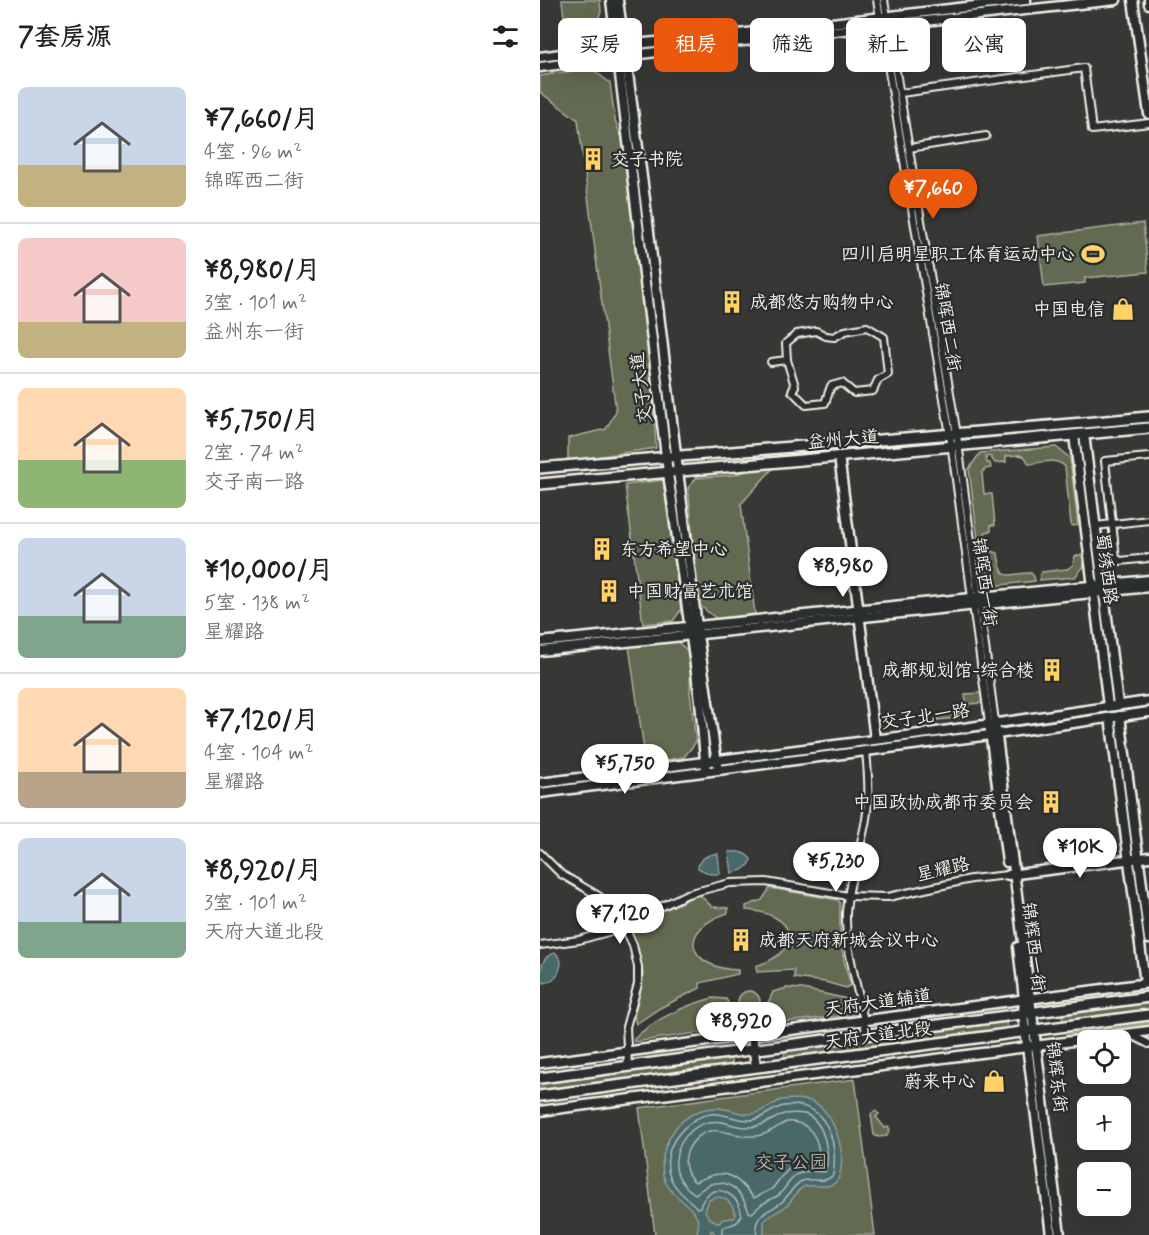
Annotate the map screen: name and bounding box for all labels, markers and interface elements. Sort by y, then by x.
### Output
chip: 买房 [558,18,642,72]
chip: 租房 [654,18,738,72]
chip: 筛选 [750,18,834,72]
chip: 新上 [846,18,930,72]
chip: 公寓 [942,18,1026,72]
icon: filters [489,20,522,53]
text: 7套房源 [18,21,112,55]
text: ¥7,660/月 [204,103,319,137]
icon: home [66,111,138,183]
text: 4室 · 96 m² [204,139,302,166]
building icon: 交子书院 [580,146,606,172]
place label: 交子书院 [611,148,683,172]
text: 锦晖西二街 [204,168,304,195]
pin: ¥7,660 [884,169,982,220]
text: ¥7,660 [903,175,963,202]
sports icon: 四川启明星职工体育运动中心 [1080,241,1106,267]
place label: 四川启明星职工体育运动中心 [841,243,1075,267]
text: ¥8,980/月 [204,254,321,288]
icon: home [66,262,138,334]
street label: 锦晖西二街 [928,281,966,373]
building icon: 成都悠方购物中心 [719,289,745,315]
text: 3室 · 101 m² [204,290,307,317]
place label: 成都悠方购物中心 [750,291,894,315]
shop icon: 中国电信 [1110,296,1136,322]
place label: 中国电信 [1033,298,1105,322]
text: 益州东一街 [204,319,304,346]
street label: 交子大道 [626,351,658,425]
text: ¥5,750/月 [204,404,320,438]
icon: home [66,412,138,484]
street label: 益州大道 [806,425,880,455]
text: 2室 · 74 m² [204,440,304,467]
text: 交子南一路 [204,469,304,496]
street label: 蜀绣西路 [1090,532,1122,606]
building icon: 东方希望中心 [589,536,615,562]
street label: 锦晖西一街 [966,536,1002,628]
place label: 东方希望中心 [620,538,728,562]
pin: ¥8,980 [794,547,892,598]
text: ¥8,980 [812,553,874,580]
text: ¥10,000/月 [204,554,333,588]
icon: home [66,562,138,634]
building icon: 中国财富艺术馆 [596,578,622,604]
place label: 中国财富艺术馆 [627,580,753,604]
text: 5室 · 138 m² [204,590,310,617]
text: 星耀路 [204,619,264,646]
building icon: 成都规划馆-综合楼 [1039,657,1065,683]
place label: 成都规划馆-综合楼 [882,659,1034,683]
street label: 交子北一路 [879,699,971,735]
text: ¥7,120/月 [204,704,319,738]
icon: home [66,712,138,784]
text: 4室 · 104 m² [204,740,313,767]
pin: ¥5,750 [576,744,674,795]
text: ¥5,750 [595,750,655,777]
text: 星耀路 [204,769,264,796]
building icon: 中国政协成都市委员会 [1038,789,1064,815]
place label: 中国政协成都市委员会 [853,791,1033,815]
pin: ¥10K [1044,828,1116,879]
text: ¥10K [1057,834,1103,861]
pin: ¥5,230 [787,842,885,893]
text: ¥5,230 [807,848,865,875]
street label: 星耀路 [914,852,972,888]
text: ¥8,920/月 [204,854,322,888]
icon: home [66,862,138,934]
text: 3室 · 101 m² [204,890,307,917]
pin: ¥7,120 [571,894,669,945]
text: ¥7,120 [590,900,650,927]
street label: 锦辉西一街 [1016,901,1050,993]
text: 天府大道北段 [204,919,324,946]
building icon: 成都天府新城会议中心 [728,927,754,953]
place label: 成都天府新城会议中心 [759,929,939,953]
street label: 天府大道辅道 [823,984,933,1022]
pin: ¥8,920 [692,1002,790,1053]
text: ¥8,920 [710,1008,772,1035]
street label: 天府大道北段 [823,1017,933,1055]
map controls [1077,1030,1131,1216]
button: locate [1077,1030,1131,1084]
street label: 锦辉东街 [1040,1040,1072,1114]
shop icon: 蔚来中心 [981,1068,1007,1094]
place label: 蔚来中心 [904,1070,976,1094]
button: + [1077,1096,1131,1150]
park label: 交子公园 [755,1151,827,1175]
button: − [1077,1162,1131,1216]

